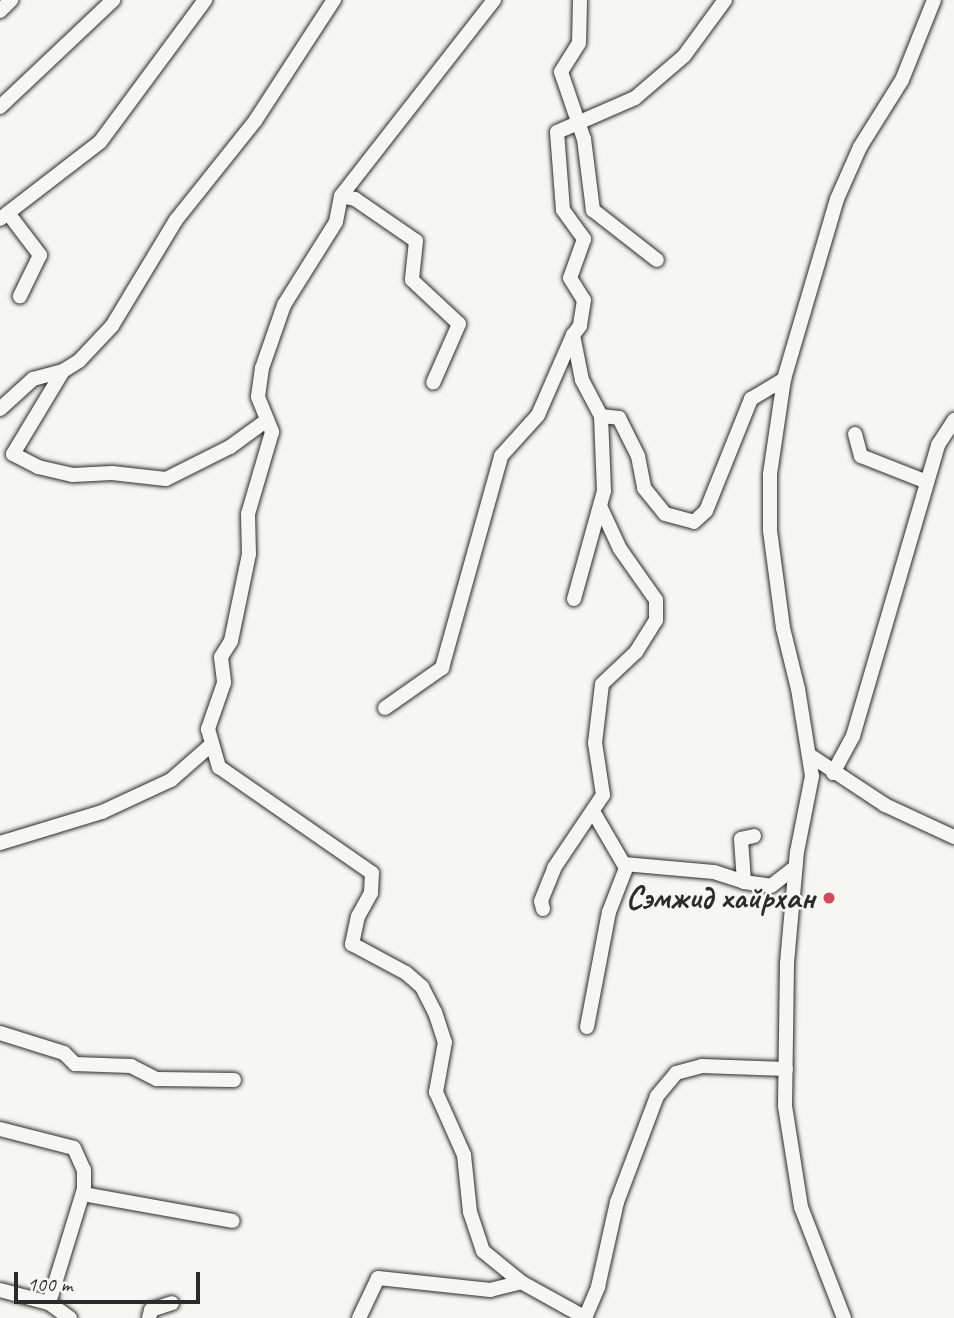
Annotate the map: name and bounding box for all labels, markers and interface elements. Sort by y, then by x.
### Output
place label: Сэмжид хайрхан [625,878,815,918]
marker: Сэмжид хайрхан [821,890,837,906]
scale bar [18,1258,203,1302]
text: 100 m [27,1271,72,1297]

